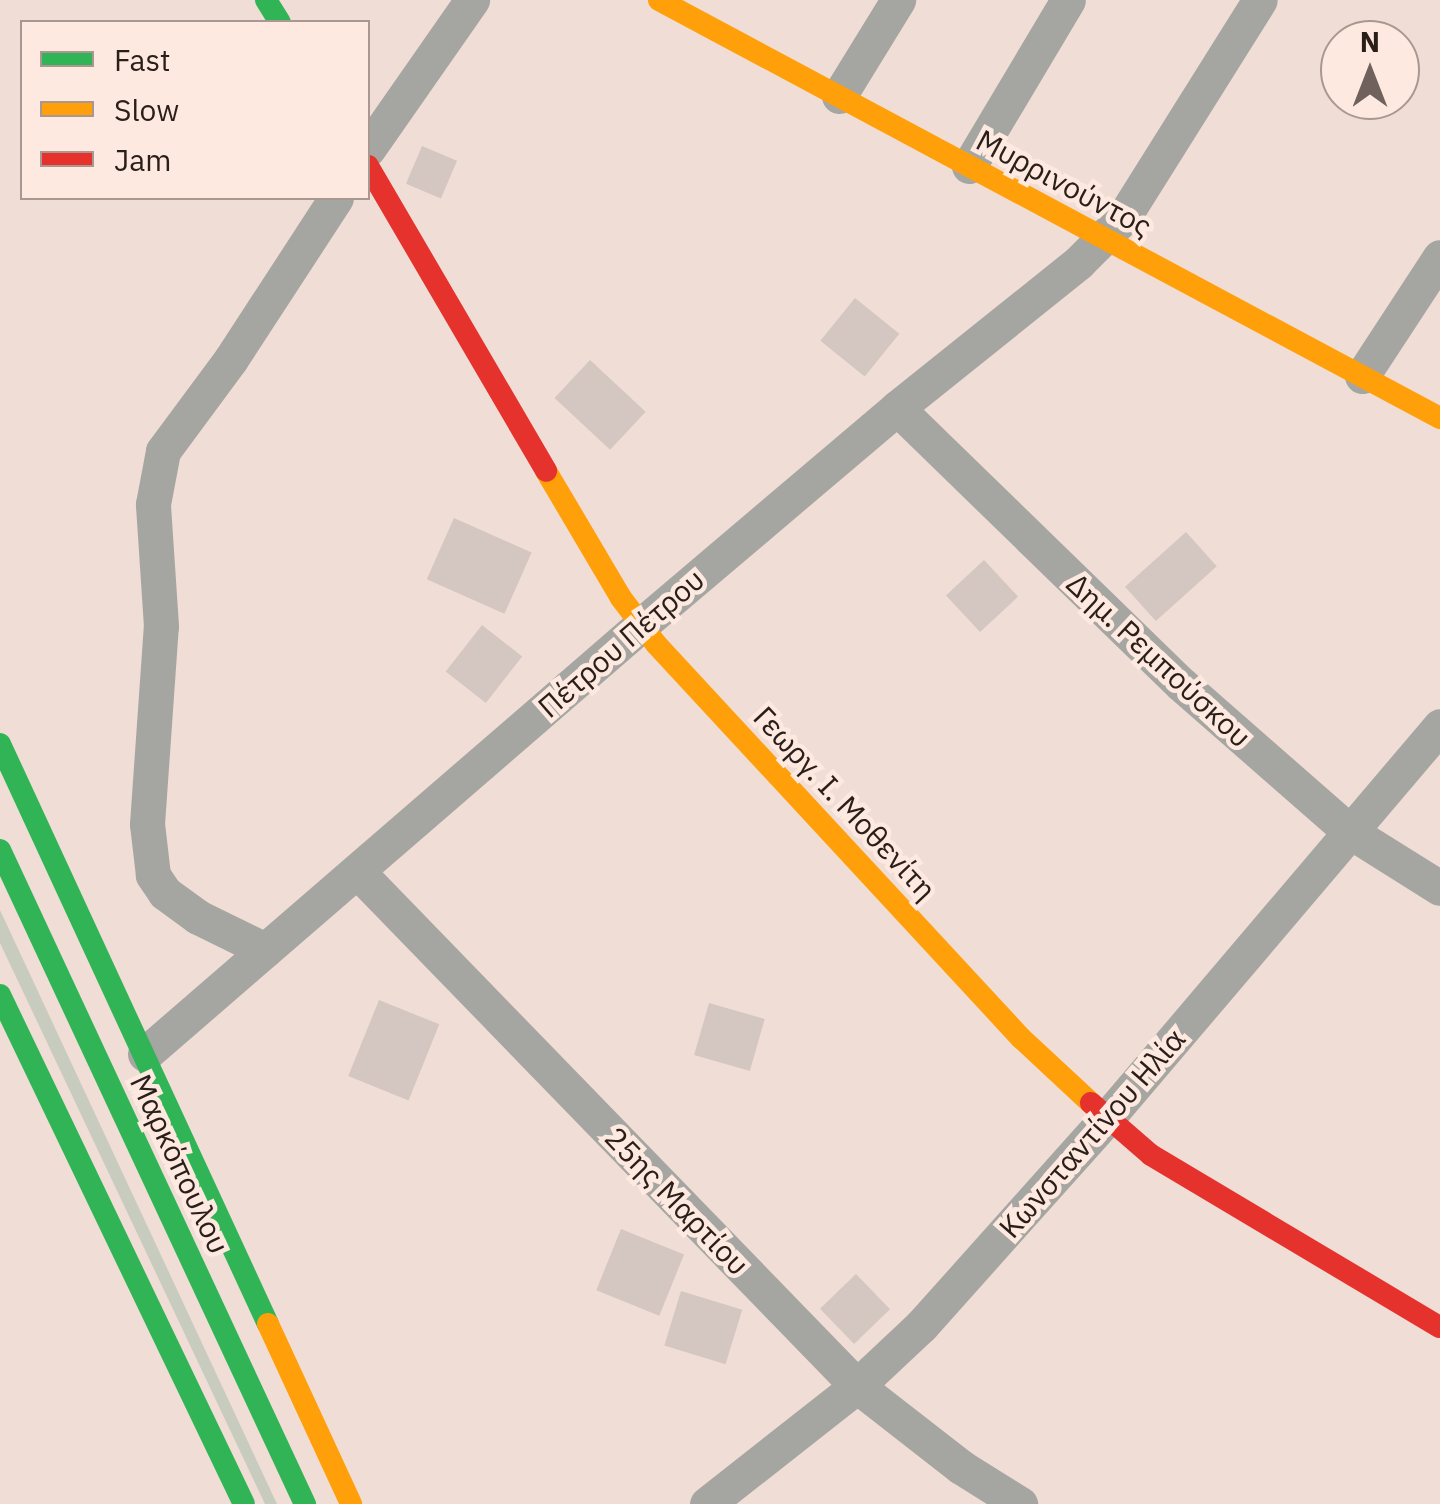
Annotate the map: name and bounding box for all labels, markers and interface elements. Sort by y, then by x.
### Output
legend [20,20,370,200]
north arrow [1320,20,1420,120]
text: N [1360,23,1380,60]
text: Fast [114,40,171,79]
text: Slow [114,90,179,129]
street label: Μυρρινούντος [970,122,1158,244]
text: Jam [114,140,172,179]
street label: Πέτρου Πέτρου [531,561,711,725]
street label: Δημ. Ρεμπούσκου [1059,565,1259,755]
street label: Γεωργ. Ι. Μοθενίτη [746,699,944,907]
street label: Κωνσταντίνου Ηλία [991,1021,1193,1245]
street label: Μαρκόπουλου [123,1069,237,1259]
street label: 25ης Μαρτίου [598,1120,756,1282]

